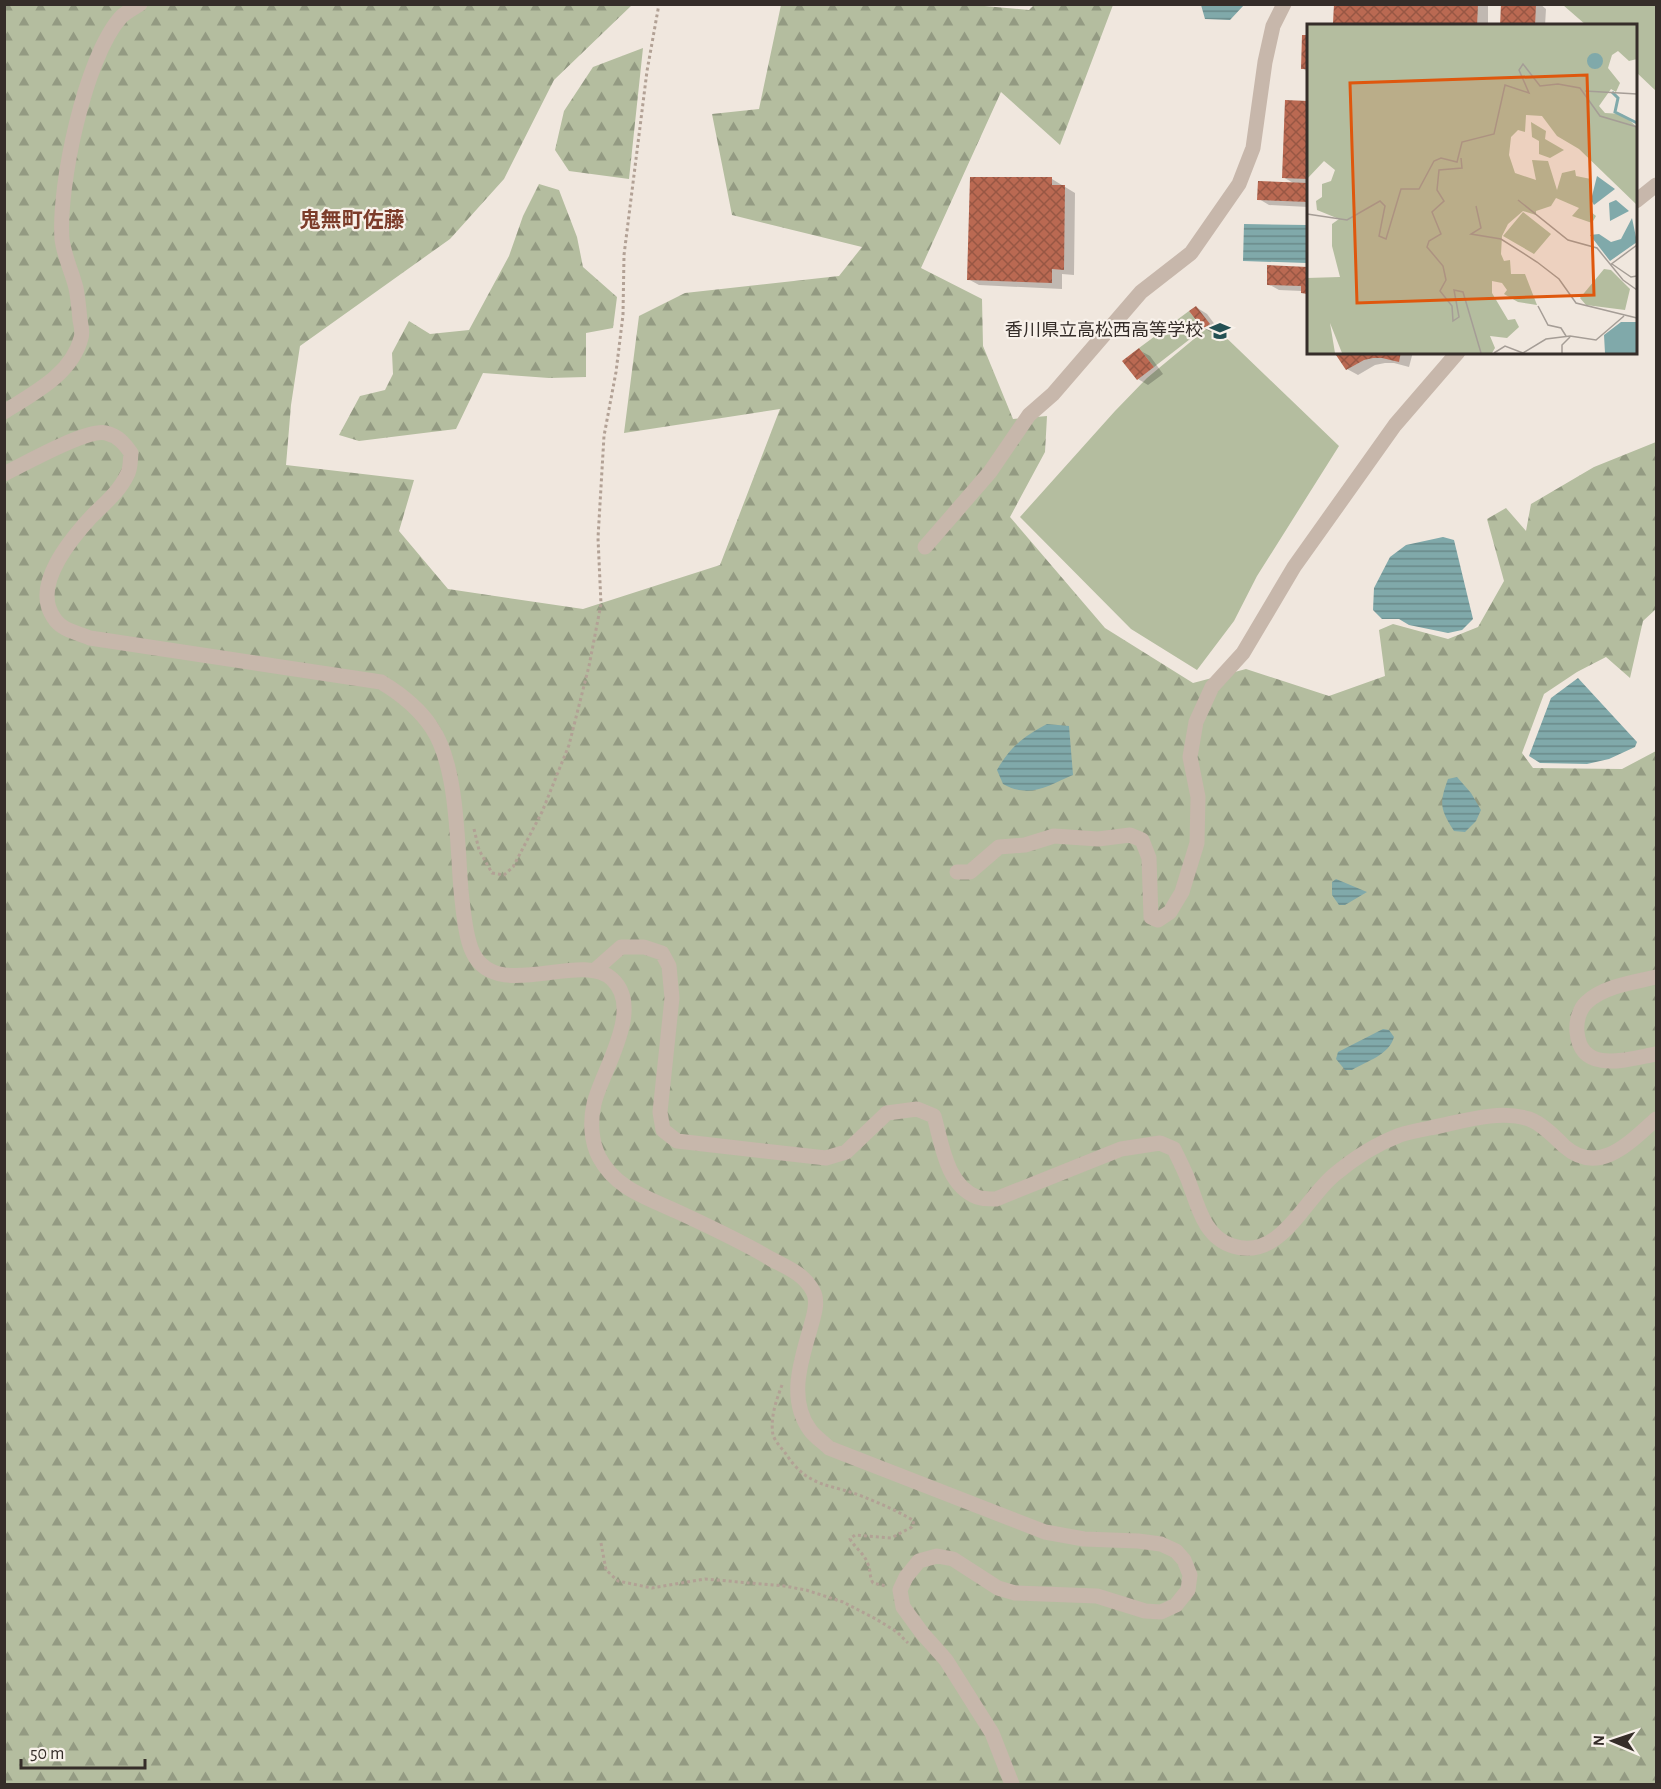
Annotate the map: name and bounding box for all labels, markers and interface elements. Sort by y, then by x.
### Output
inset map [1307,24,1637,354]
district label: 鬼無町佐藤 [300,208,405,231]
school or university icon: 香川県立高松西高等学校 [1208,319,1232,343]
place label: 香川県立高松西高等学校 [1005,320,1203,340]
north arrow [1583,1711,1643,1771]
scale bar [21,1732,146,1770]
text: N [1591,1735,1607,1746]
text: 50 m [30,1745,64,1763]

